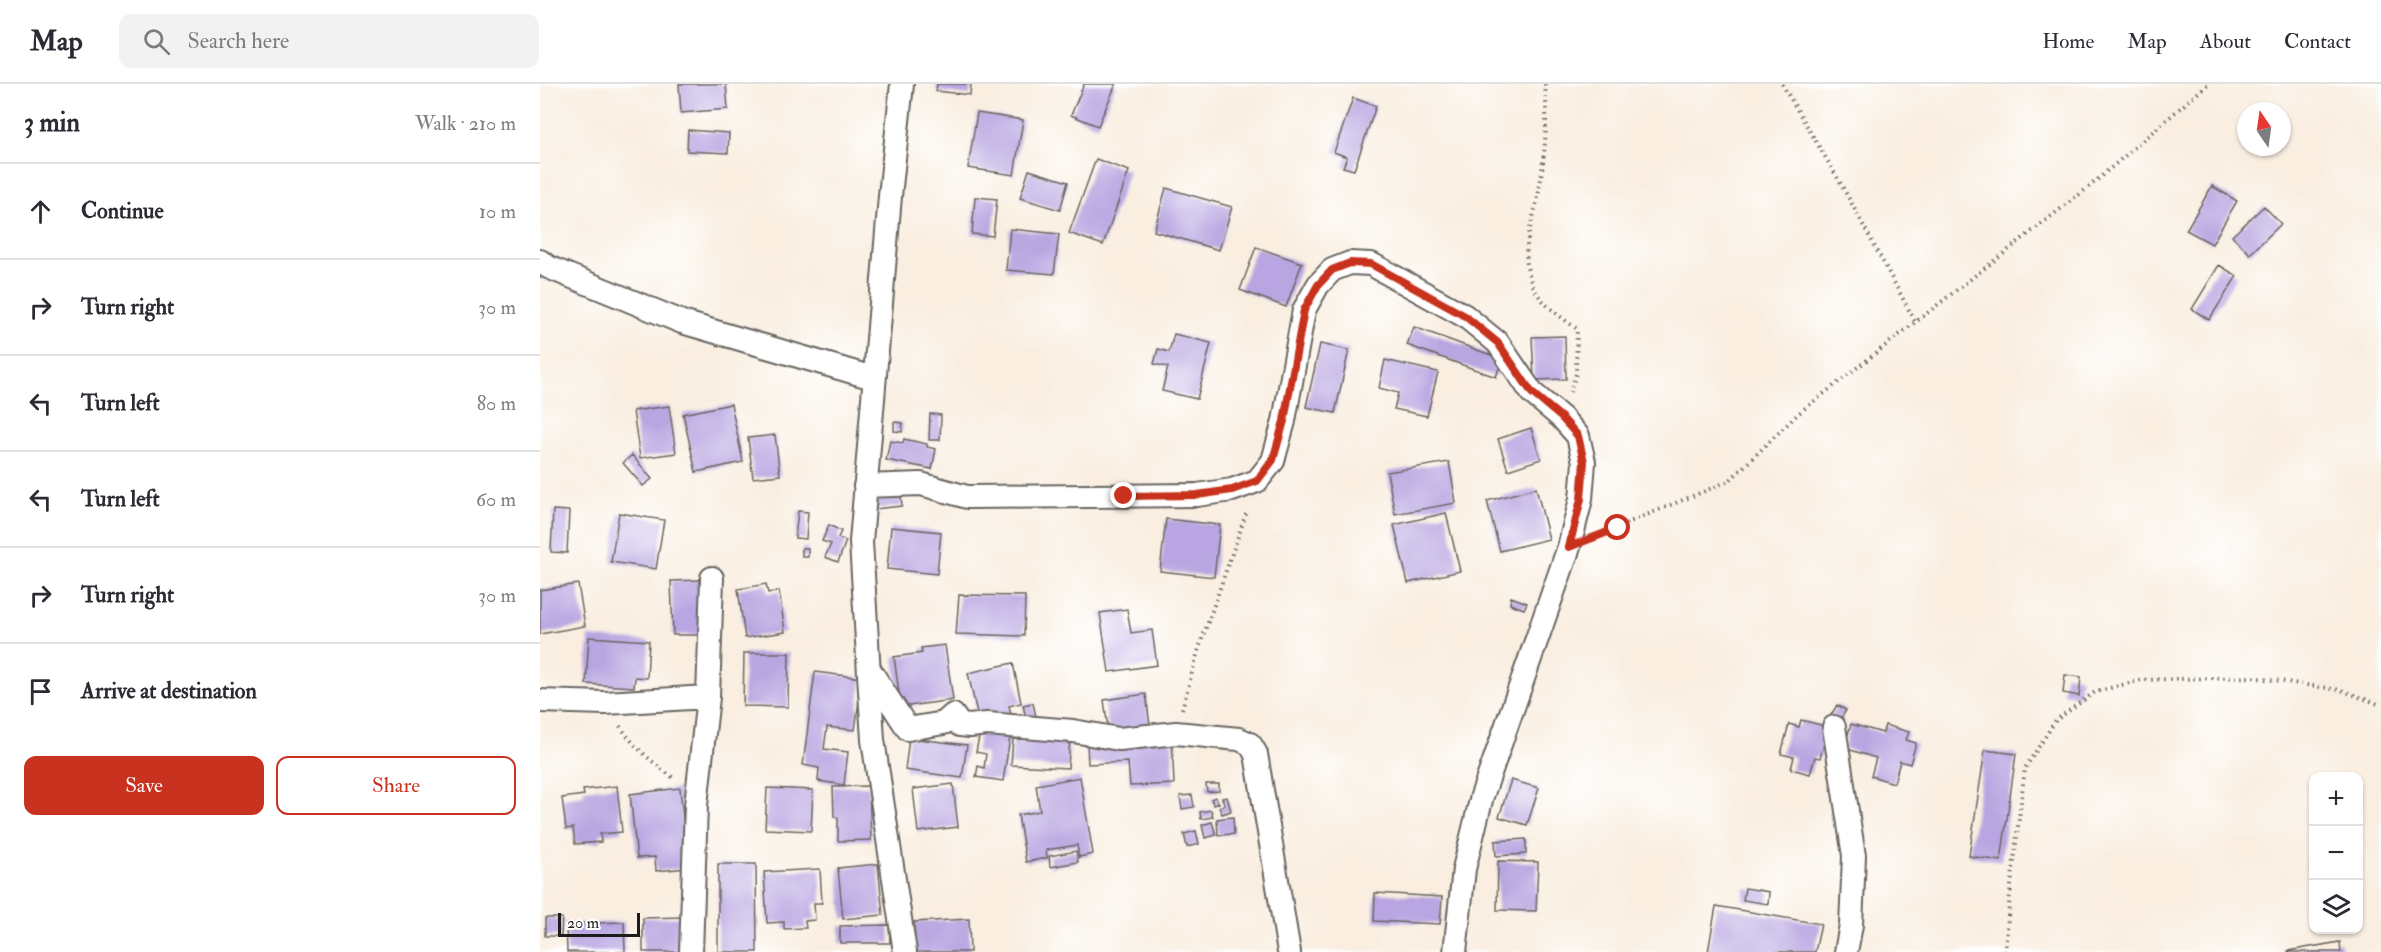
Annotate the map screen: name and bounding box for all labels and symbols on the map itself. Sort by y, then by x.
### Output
north arrow [2237,102,2291,156]
route end [1110,482,1136,508]
route start [1604,514,1630,540]
scale bar [558,910,640,938]

